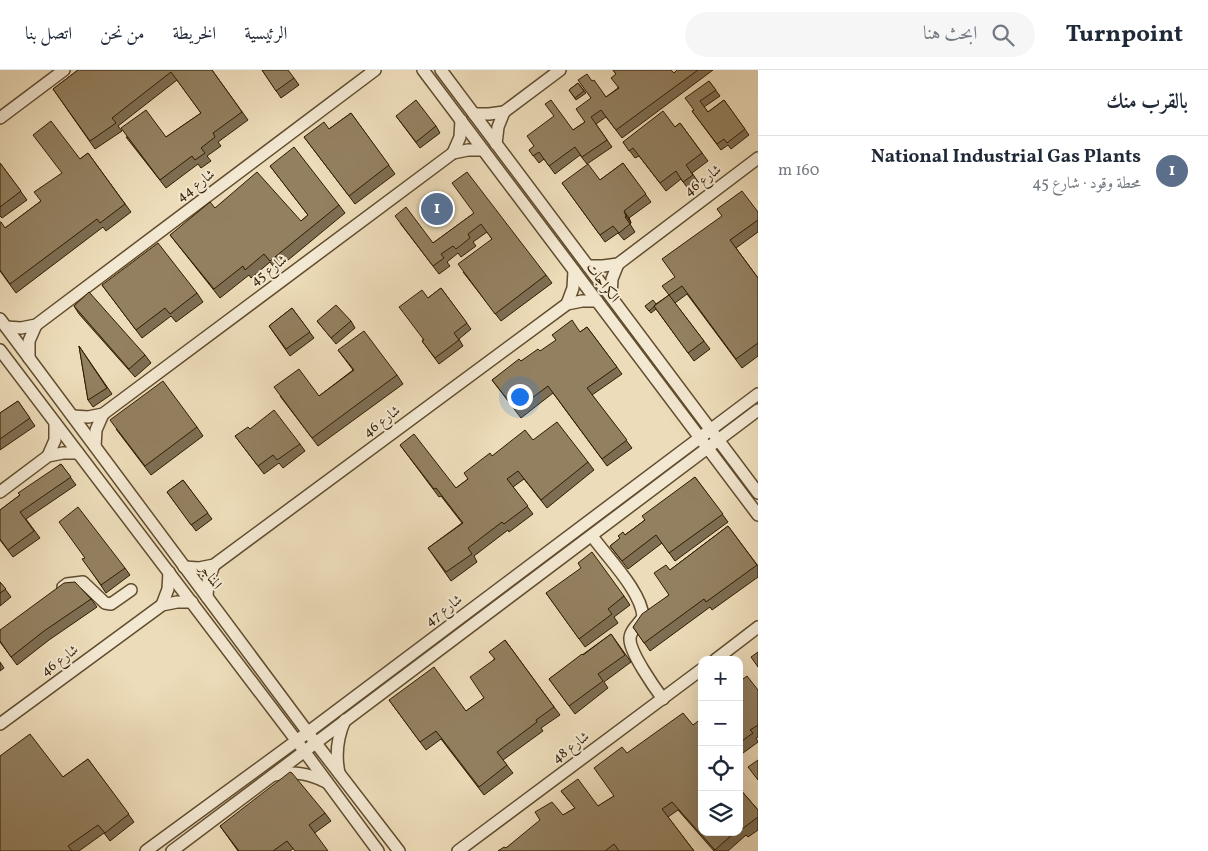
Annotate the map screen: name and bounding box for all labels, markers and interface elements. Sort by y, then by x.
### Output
search box [685,12,1035,57]
text: Turnpoint [1065,18,1183,52]
text: ابحث هنا [923,21,977,47]
icon: search [989,21,1017,49]
text: اتصل بنا [25,22,72,47]
text: من نحن [100,22,144,47]
text: الخريطة [172,22,216,47]
text: الرئيسية [244,22,287,47]
text: بالقرب منك [1106,88,1188,117]
text: National Industrial Gas Plants [871,144,1141,170]
text: 160 m [778,160,819,182]
text: 1 [1169,160,1175,182]
street label: شارع 46 [680,161,726,202]
street label: شارع 44 [173,165,220,208]
text: محطة وقود · شارع 45 [1032,173,1141,195]
pin: 1 [421,190,453,228]
street label: شارع 45 [247,251,292,292]
street label: الكراجات [581,259,623,307]
your location [507,384,533,410]
street label: شارع 46 [359,402,405,443]
street label: المناجر [193,559,226,593]
street label: شارع 47 [421,591,467,632]
street label: شارع 46 [37,641,83,682]
map controls [698,656,743,836]
button: + [698,656,743,701]
button: − [698,701,743,746]
street label: شارع 48 [548,728,594,769]
button: locate [698,746,743,791]
button: layers [698,791,743,836]

